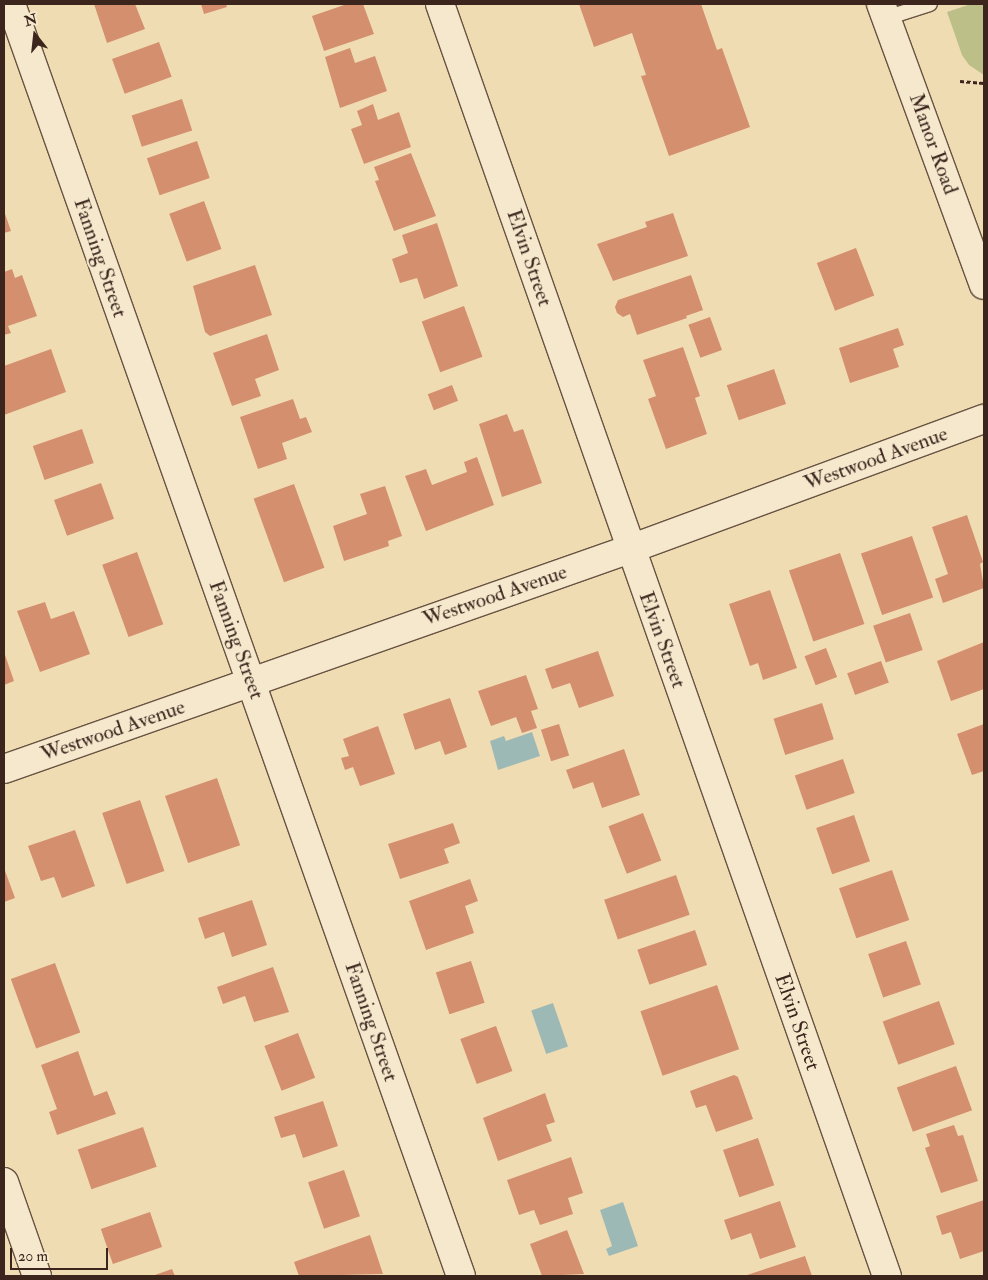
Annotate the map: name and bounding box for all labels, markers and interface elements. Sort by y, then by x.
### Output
north arrow [10,10,60,60]
text: N [22,10,39,30]
street label: Manor Road [903,90,963,198]
street label: Fanning Street [68,195,132,321]
street label: Elvin Street [501,206,557,310]
street label: Westwood Avenue [801,421,951,497]
street label: Westwood Avenue [420,560,570,632]
street label: Fanning Street [203,577,269,703]
street label: Elvin Street [633,588,691,692]
street label: Westwood Avenue [38,695,188,767]
street label: Fanning Street [339,959,403,1085]
street label: Elvin Street [769,970,825,1074]
scale bar [12,1238,110,1270]
text: 20 m [18,1247,48,1266]

